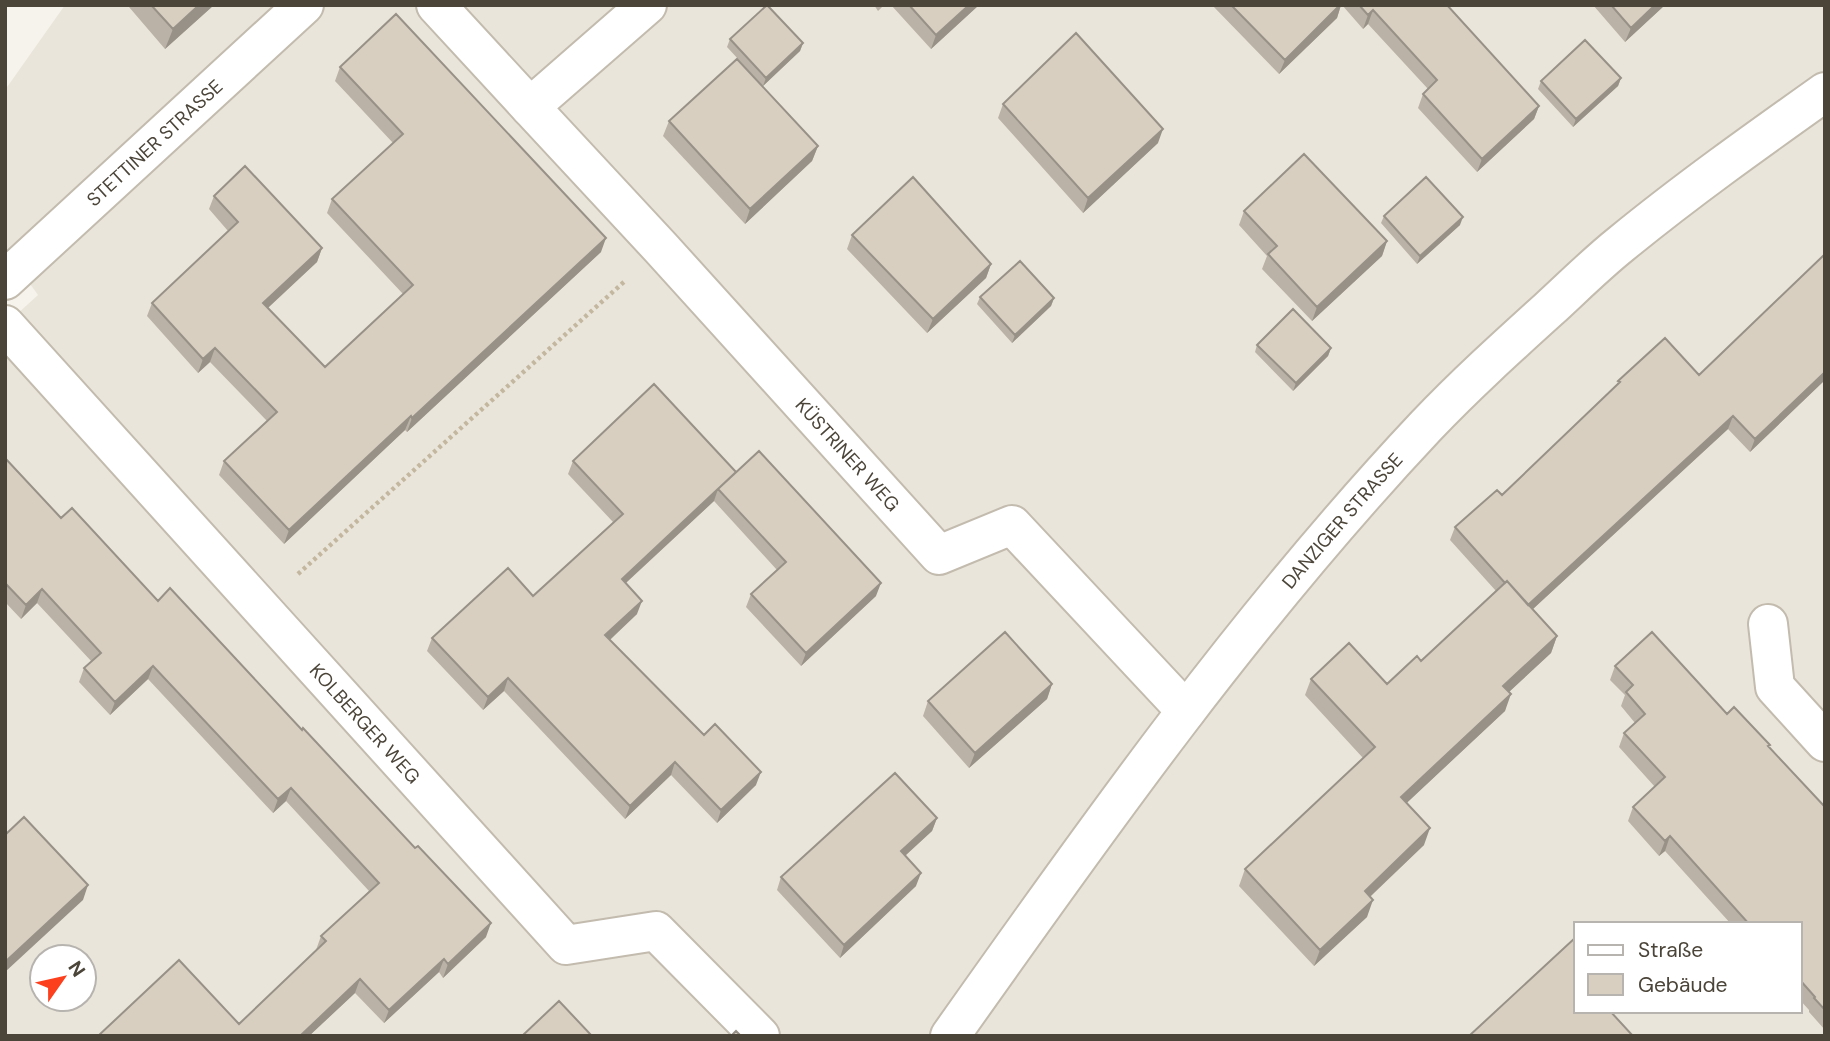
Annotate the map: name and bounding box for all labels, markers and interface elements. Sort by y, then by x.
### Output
street label: STETTINER STRASSE [81,74,228,211]
street label: KÜSTRINER WEG [790,393,906,516]
street label: DANZIGER STRASSE [1276,447,1408,594]
street label: KOLBERGER WEG [304,658,426,789]
legend [1574,922,1802,1013]
text: Straße [1638,936,1703,964]
north arrow [28,943,98,1013]
text: N [62,956,91,982]
text: Gebäude [1638,971,1728,999]

